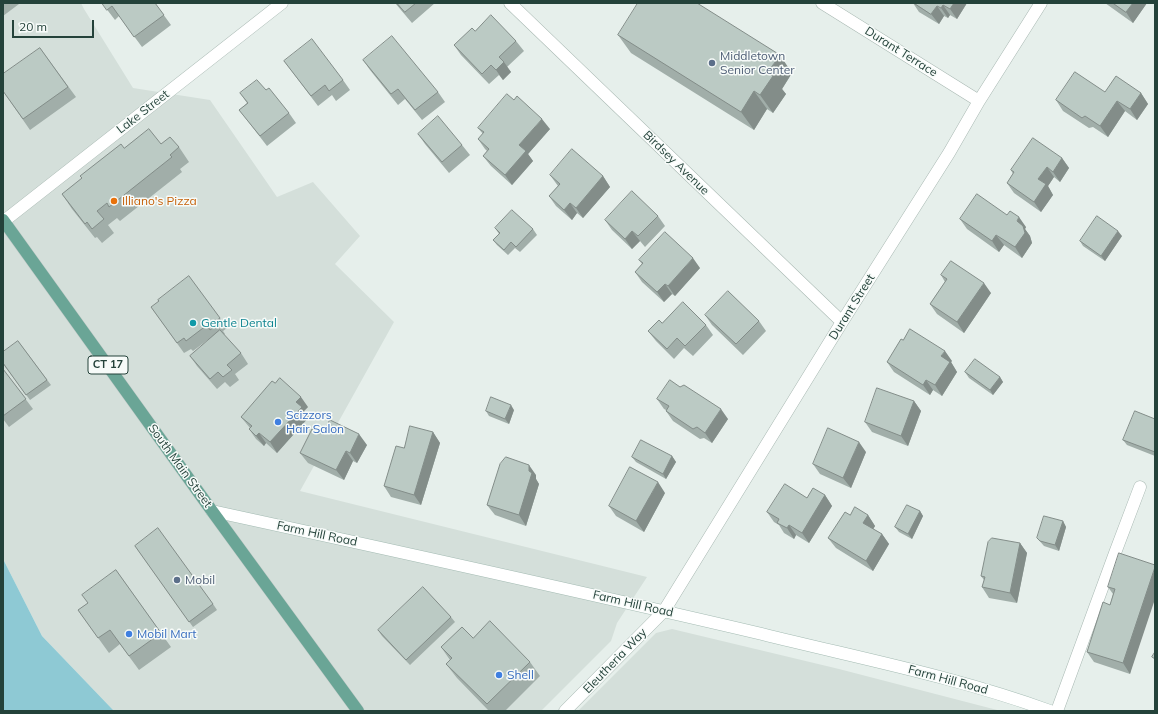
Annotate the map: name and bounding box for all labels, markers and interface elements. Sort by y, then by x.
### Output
scale bar [14,12,96,38]
text: 20 m [19,19,47,34]
street label: Durant Terrace [862,24,940,80]
place label: Middletown Senior Center [720,49,795,77]
marker: Middletown Senior Center [707,58,717,68]
street label: Lake Street [114,87,172,137]
street label: Birdsey Avenue [640,128,712,198]
place label: Illiano's Pizza [122,194,197,208]
marker: Illiano's Pizza [109,196,119,206]
street label: Durant Street [826,271,878,343]
place label: Gentle Dental [201,316,277,330]
marker: Gentle Dental [188,318,198,328]
road number: CT 17 [88,356,128,374]
place label: Scizzors Hair Salon [286,408,344,436]
marker: Scizzors Hair Salon [273,417,283,427]
street label: South Main Street [145,422,215,510]
street label: Farm Hill Road [275,518,359,550]
place label: Mobil [185,573,215,587]
marker: Mobil [172,575,182,585]
street label: Farm Hill Road [591,588,675,620]
street label: Eleutheria Way [580,625,650,697]
place label: Mobil Mart [137,627,197,641]
marker: Mobil Mart [124,629,134,639]
street label: Farm Hill Road [907,662,989,698]
place label: Shell [507,668,534,682]
marker: Shell [494,670,504,680]

